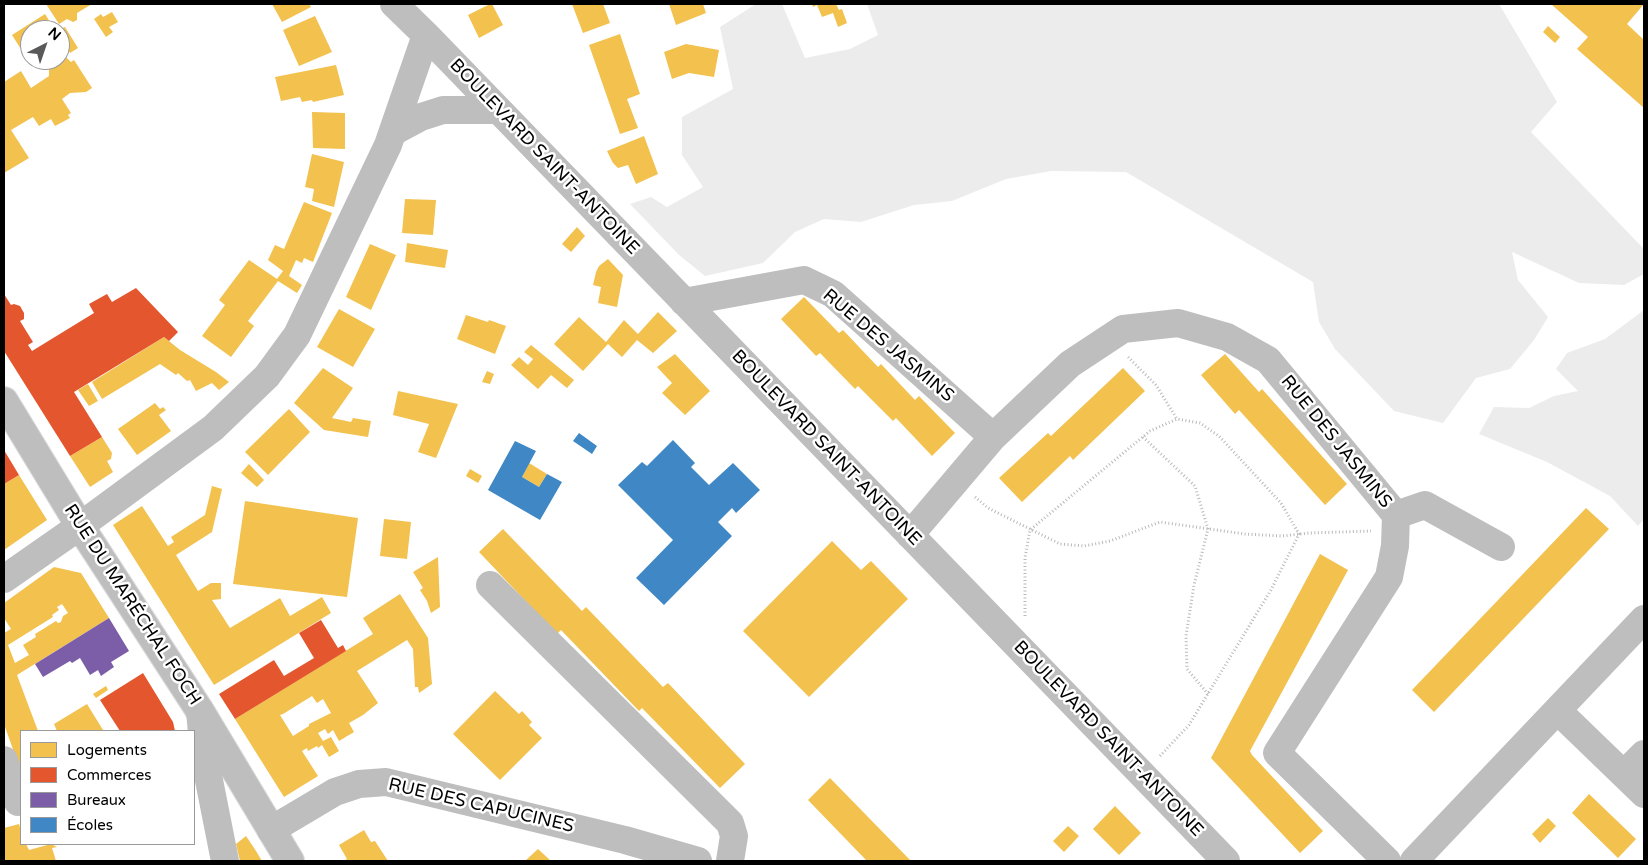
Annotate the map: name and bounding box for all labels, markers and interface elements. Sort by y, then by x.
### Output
north arrow [20,20,70,70]
text: N [45,24,64,44]
street label: BOULEVARD SAINT-ANTOINE [445,55,643,259]
street label: RUE DES JASMINS [818,285,958,407]
street label: BOULEVARD SAINT-ANTOINE [727,346,925,550]
street label: RUE DES JASMINS [1276,371,1396,513]
street label: RUE DU MARÉCHAL FOCH [59,500,205,710]
street label: BOULEVARD SAINT-ANTOINE [1009,637,1207,841]
legend [20,730,195,845]
text: Logements [67,741,147,759]
text: Commerces [67,766,151,784]
street label: RUE DES CAPUCINES [386,774,576,838]
text: Bureaux [67,791,126,809]
text: Écoles [67,816,113,834]

